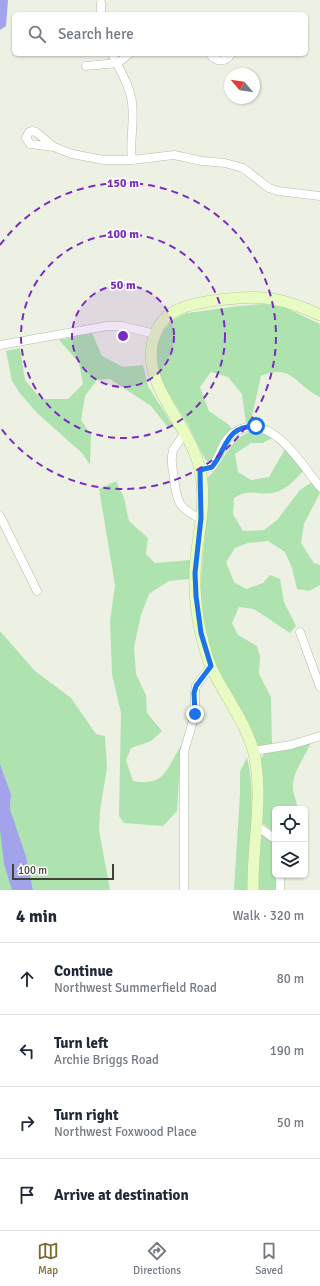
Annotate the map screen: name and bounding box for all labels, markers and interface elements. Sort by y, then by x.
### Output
search box [12,12,308,56]
icon: search [26,23,48,45]
text: Search here [58,25,134,43]
north arrow [224,68,260,104]
text: 150 m [107,176,139,191]
text: 100 m [107,227,139,242]
text: 50 m [110,278,136,293]
centre of rings [116,329,130,343]
route start [247,417,265,435]
route end [186,705,204,723]
map controls [272,806,308,878]
button: locate [272,806,308,842]
button: layers [272,842,308,878]
scale bar [12,862,114,881]
text: 100 m [18,864,47,877]
text: 4 min [16,906,57,927]
text: Walk · 320 m [233,908,304,924]
text: Continue [54,962,113,980]
icon: ahead [16,968,38,990]
text: 80 m [277,971,304,987]
text: Northwest Summerfield Road [54,980,217,996]
text: Turn left [54,1034,108,1052]
icon: left [16,1040,38,1062]
text: 190 m [270,1043,304,1059]
text: Archie Briggs Road [54,1052,159,1068]
text: Turn right [54,1106,119,1124]
icon: right [16,1112,38,1134]
text: 50 m [277,1115,304,1131]
text: Northwest Foxwood Place [54,1124,197,1140]
icon: arrive [16,1184,38,1206]
text: Arrive at destination [54,1186,189,1204]
tab: Map [37,1240,59,1277]
tab: Directions [133,1240,181,1277]
tab: Saved [255,1240,283,1277]

